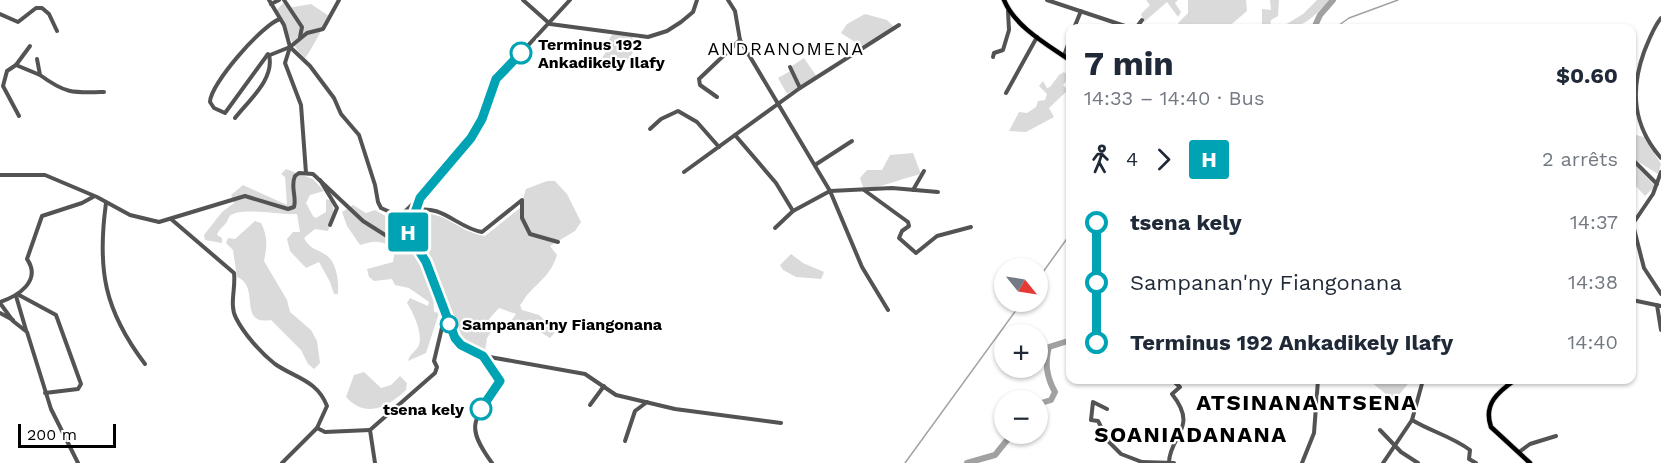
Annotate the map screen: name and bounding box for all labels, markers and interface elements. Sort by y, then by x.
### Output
place label: Terminus 192 Ankadikely Ilafy [538,35,666,72]
district label: ANDRANOMENA [707,38,865,59]
marker: Terminus 192 Ankadikely Ilafy [510,42,532,64]
text: 7 min [1084,44,1174,83]
text: $0.60 [1556,63,1618,88]
text: 14:33 – 14:40 · Bus [1084,86,1264,110]
icon: walk [1084,143,1117,176]
icon: forward [1147,143,1180,176]
text: 4 [1126,147,1138,171]
text: H [1201,147,1217,172]
text: 2 arrêts [1542,147,1618,171]
text: tsena kely [1130,210,1242,235]
text: 14:37 [1570,210,1618,234]
line badge: H [388,212,428,252]
text: H [400,220,416,245]
north arrow [994,258,1048,312]
map controls [994,258,1048,444]
text: Sampanan'ny Fiangonana [1130,270,1402,295]
text: 14:38 [1568,270,1618,294]
marker: Sampanan'ny Fiangonana [440,315,458,333]
place label: Sampanan'ny Fiangonana [462,315,663,334]
button: + [994,324,1048,378]
text: Terminus 192 Ankadikely Ilafy [1130,330,1453,355]
text: 14:40 [1567,330,1618,354]
button: − [994,390,1048,444]
district label: ATSINANANTSENA [1196,390,1418,415]
marker: tsena kely [470,398,492,420]
place label: tsena kely [383,400,465,419]
scale bar [18,421,116,448]
district label: SOANIADANANA [1094,422,1288,447]
text: 200 m [27,425,77,444]

